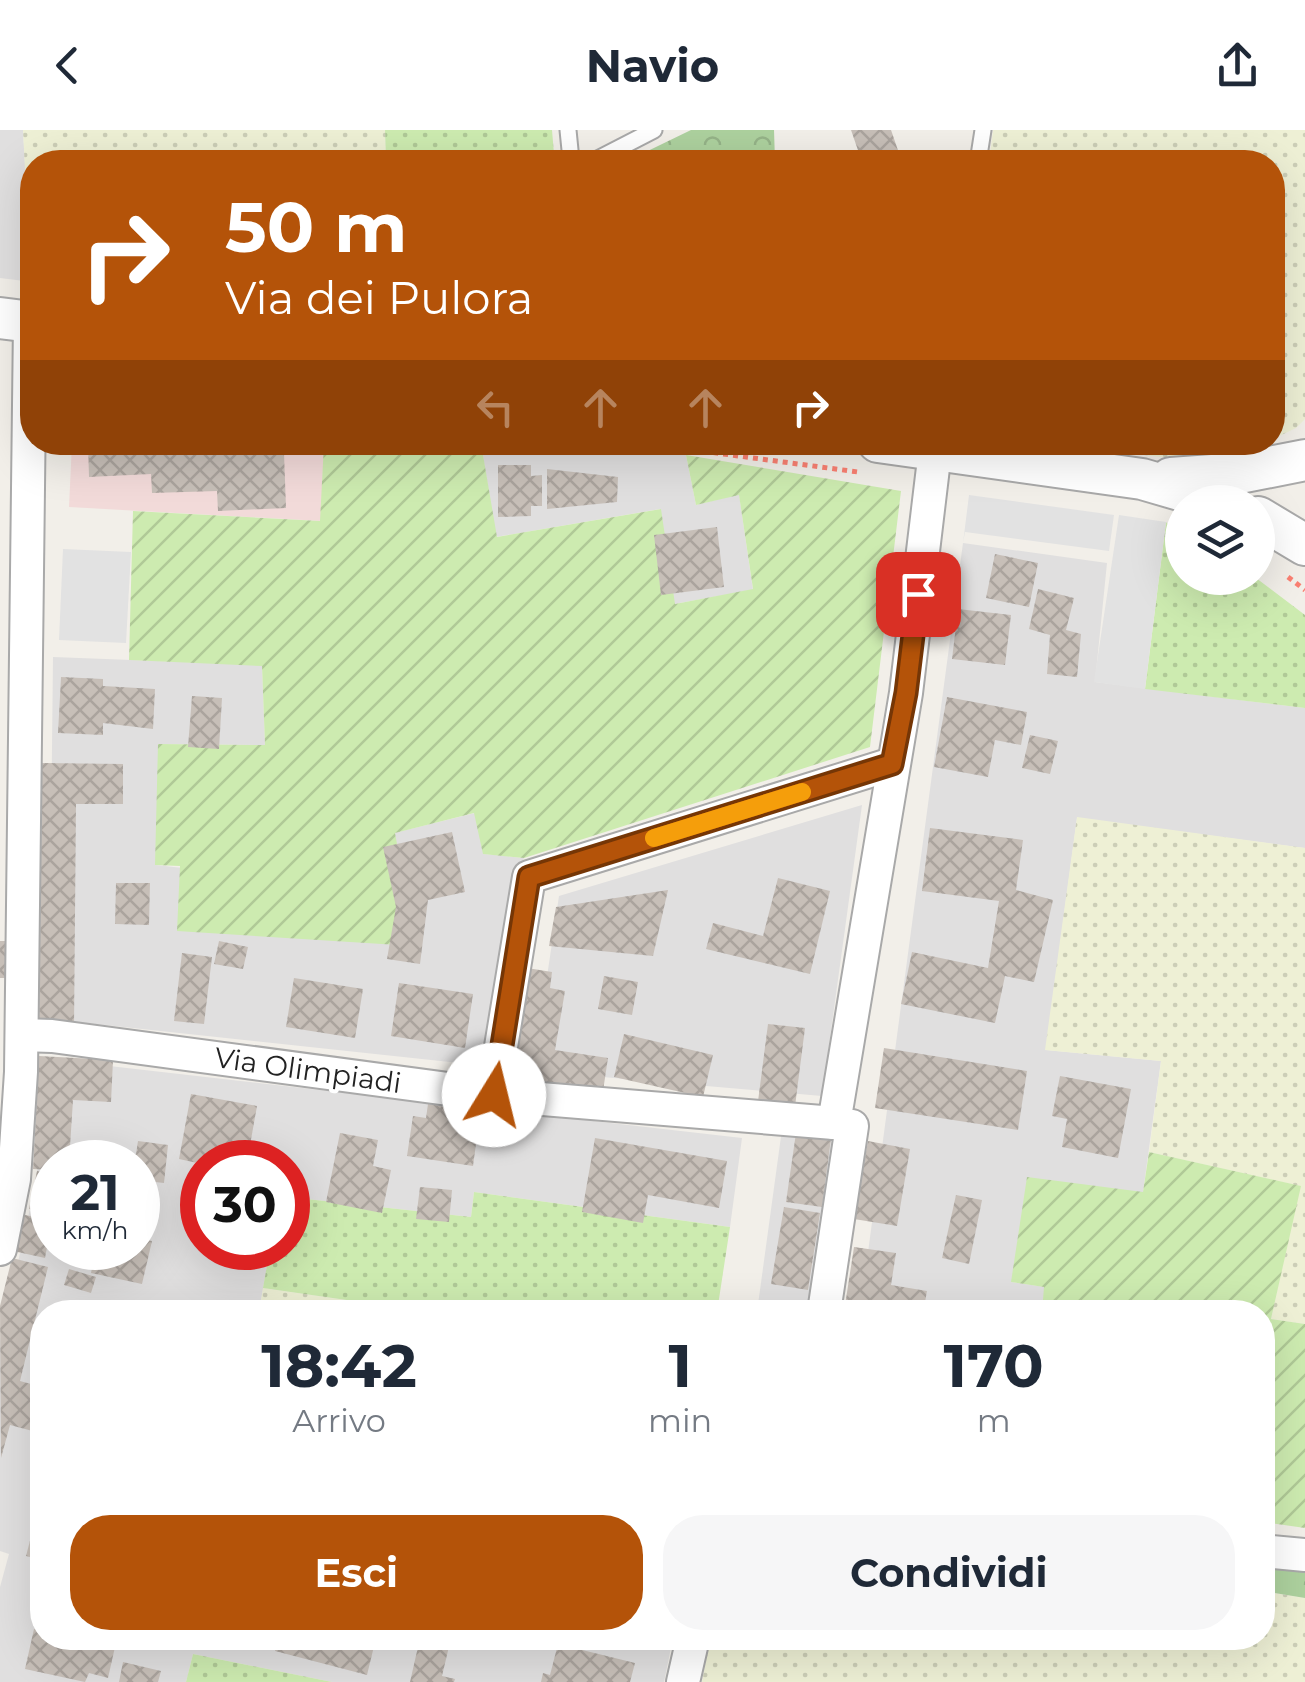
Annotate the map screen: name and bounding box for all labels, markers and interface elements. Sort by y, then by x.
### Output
icon: back [40,38,95,93]
text: Navio [586,38,719,93]
icon: share [1210,38,1265,93]
text: 50 m [225,184,407,270]
icon: right [60,190,190,320]
text: Via dei Pulora [225,270,533,325]
icon: left [468,380,523,435]
icon: ahead [573,380,628,435]
icon: ahead [678,380,733,435]
icon: right [783,380,838,435]
map controls [1165,485,1275,595]
button: layers [1165,485,1275,595]
pin [876,552,961,637]
icon: arrive [891,567,946,622]
street label: Via Olimpiadi [212,1040,404,1100]
position arrow [442,1043,546,1147]
speed limit sign: 30 [180,1140,310,1270]
text: 21 [70,1162,120,1223]
text: km/h [62,1215,128,1245]
text: 18:42 [261,1329,417,1402]
text: 1 [668,1329,692,1402]
text: 170 [944,1329,1044,1402]
text: Arrivo [292,1401,386,1440]
text: min [648,1401,712,1440]
text: m [977,1401,1011,1440]
button: Esci [70,1515,643,1630]
button: Condividi [663,1515,1235,1630]

